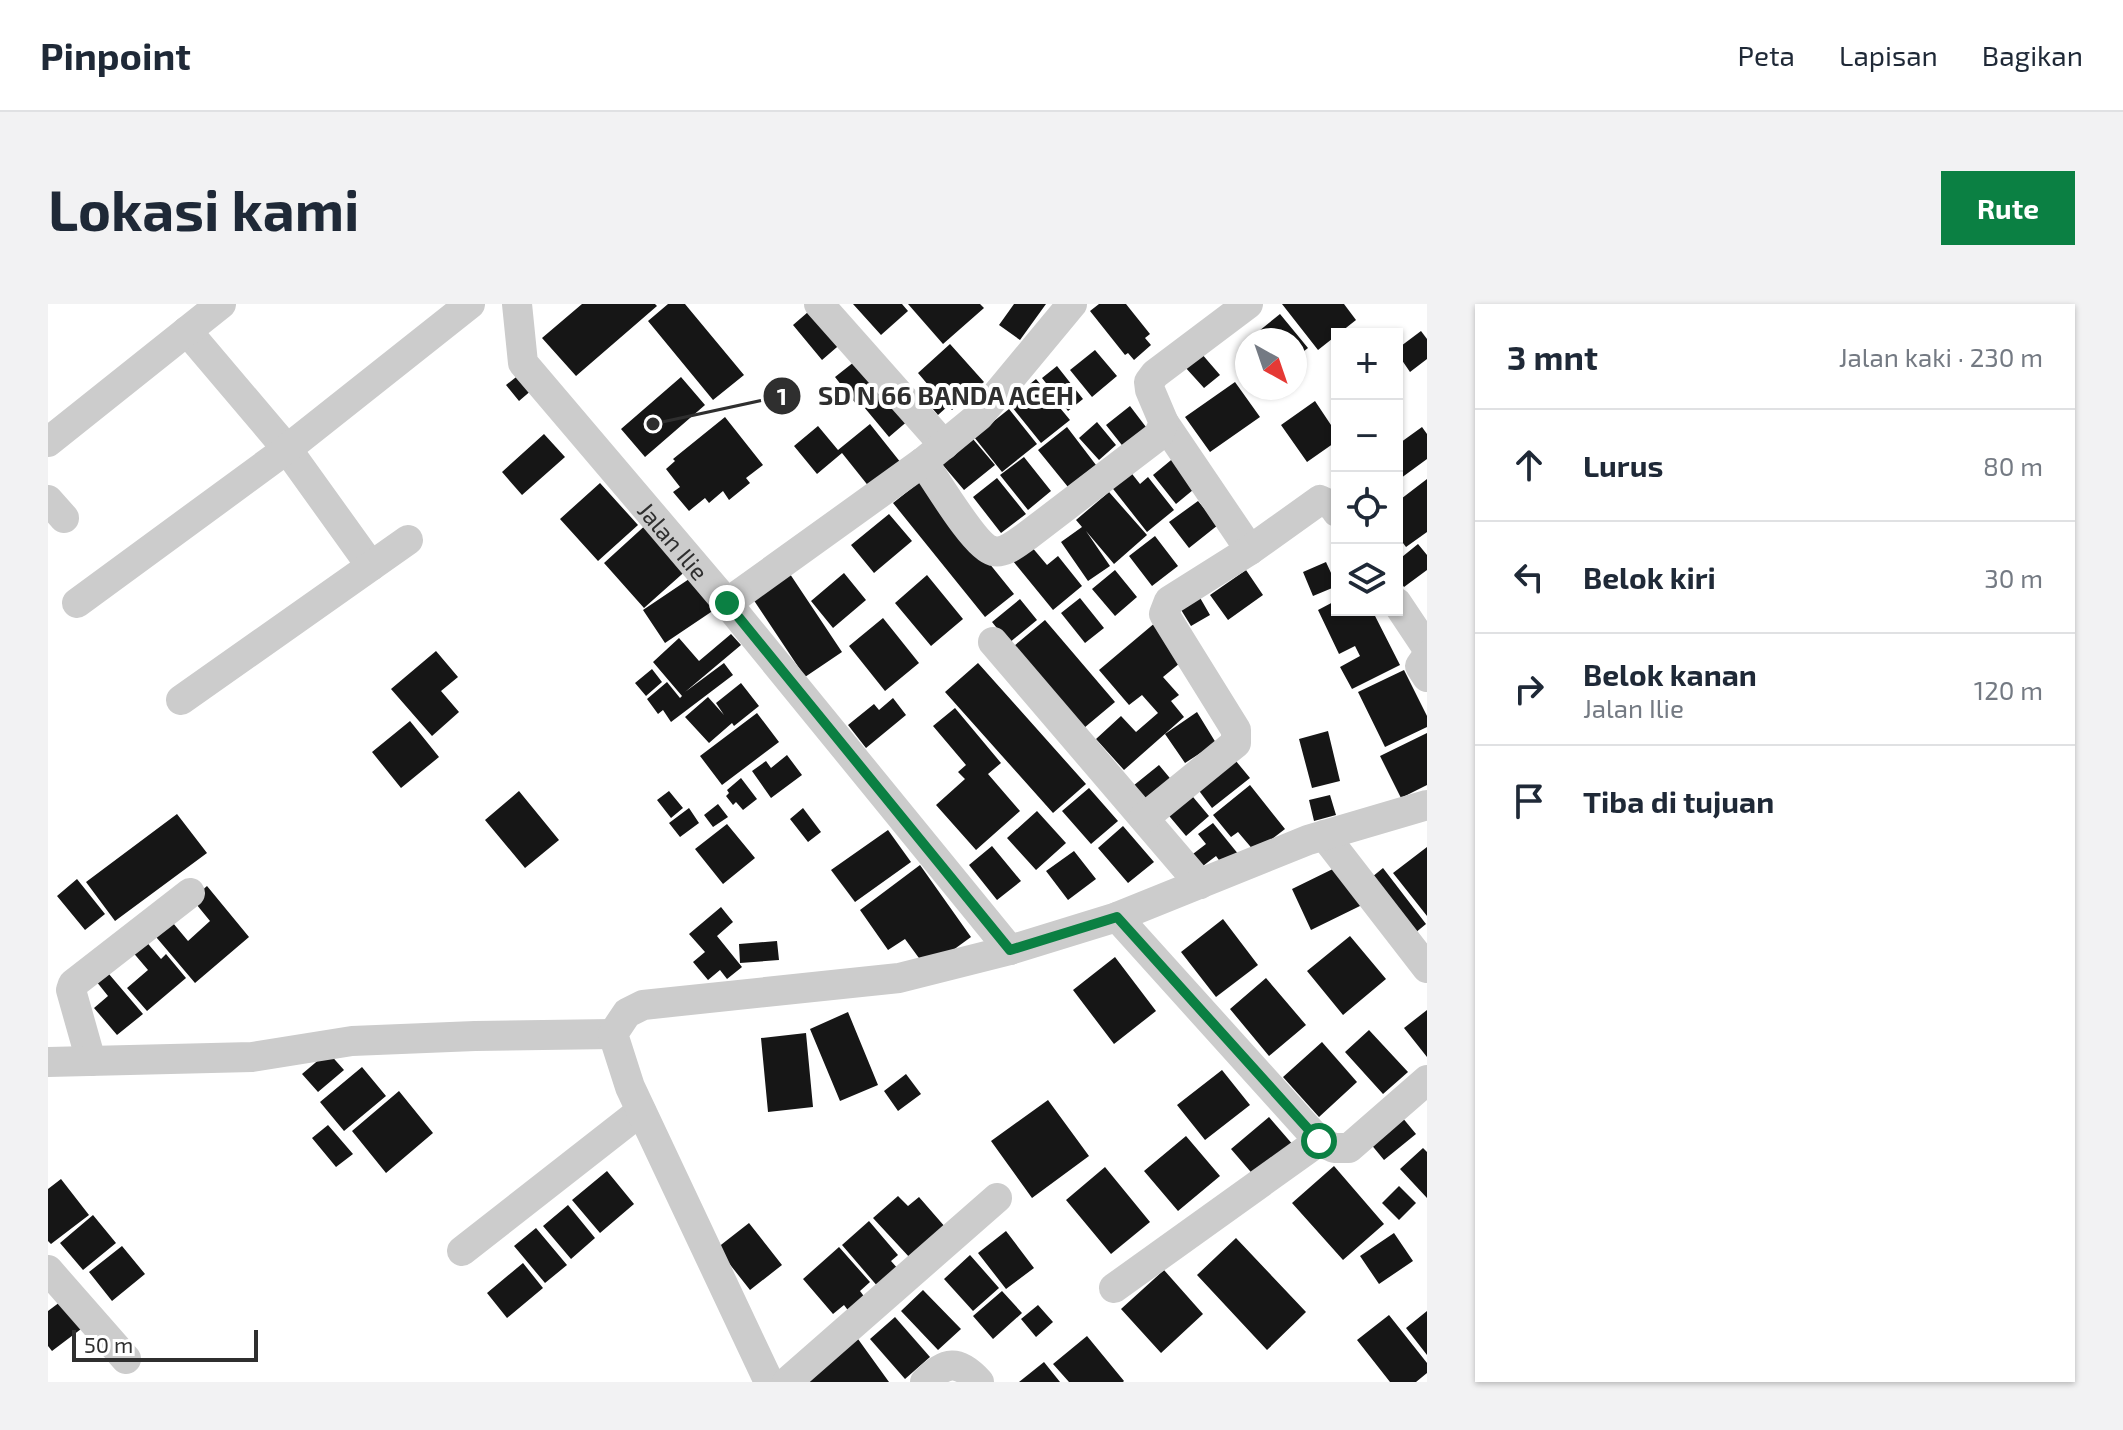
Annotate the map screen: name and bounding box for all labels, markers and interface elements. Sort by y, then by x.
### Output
text: Pinpoint [40,32,191,78]
text: Peta [1738,38,1795,72]
text: Lapisan [1839,38,1938,72]
text: Bagikan [1982,38,2083,72]
button: Rute [1941,171,2075,245]
text: Lokasi kami [48,175,360,242]
north arrow [1235,328,1307,400]
map controls [1331,328,1403,616]
button: + [1331,328,1403,400]
text: 3 mnt [1507,336,1598,377]
text: Jalan kaki · 230 m [1839,341,2043,372]
callout: SD N 66 BANDA ACEH [762,371,1091,421]
text: SD N 66 BANDA ACEH [818,379,1074,410]
text: 1 [777,381,787,410]
button: − [1331,400,1403,472]
icon: ahead [1507,443,1551,487]
text: Lurus [1583,447,1663,483]
text: 80 m [1983,450,2043,481]
button: locate [1331,472,1403,544]
street label: Jalan Ilie [632,495,715,585]
button: layers [1331,544,1403,616]
icon: left [1507,555,1551,599]
text: Belok kiri [1583,559,1716,595]
text: 30 m [1984,562,2043,593]
route end [709,585,745,621]
text: Belok kanan [1583,656,1757,692]
icon: right [1507,667,1551,711]
text: 120 m [1974,674,2043,705]
text: Jalan Ilie [1583,692,1684,723]
icon: arrive [1507,779,1551,823]
text: Tiba di tujuan [1583,783,1774,819]
route start [1301,1123,1337,1159]
scale bar [72,1326,258,1362]
text: 50 m [84,1331,133,1357]

